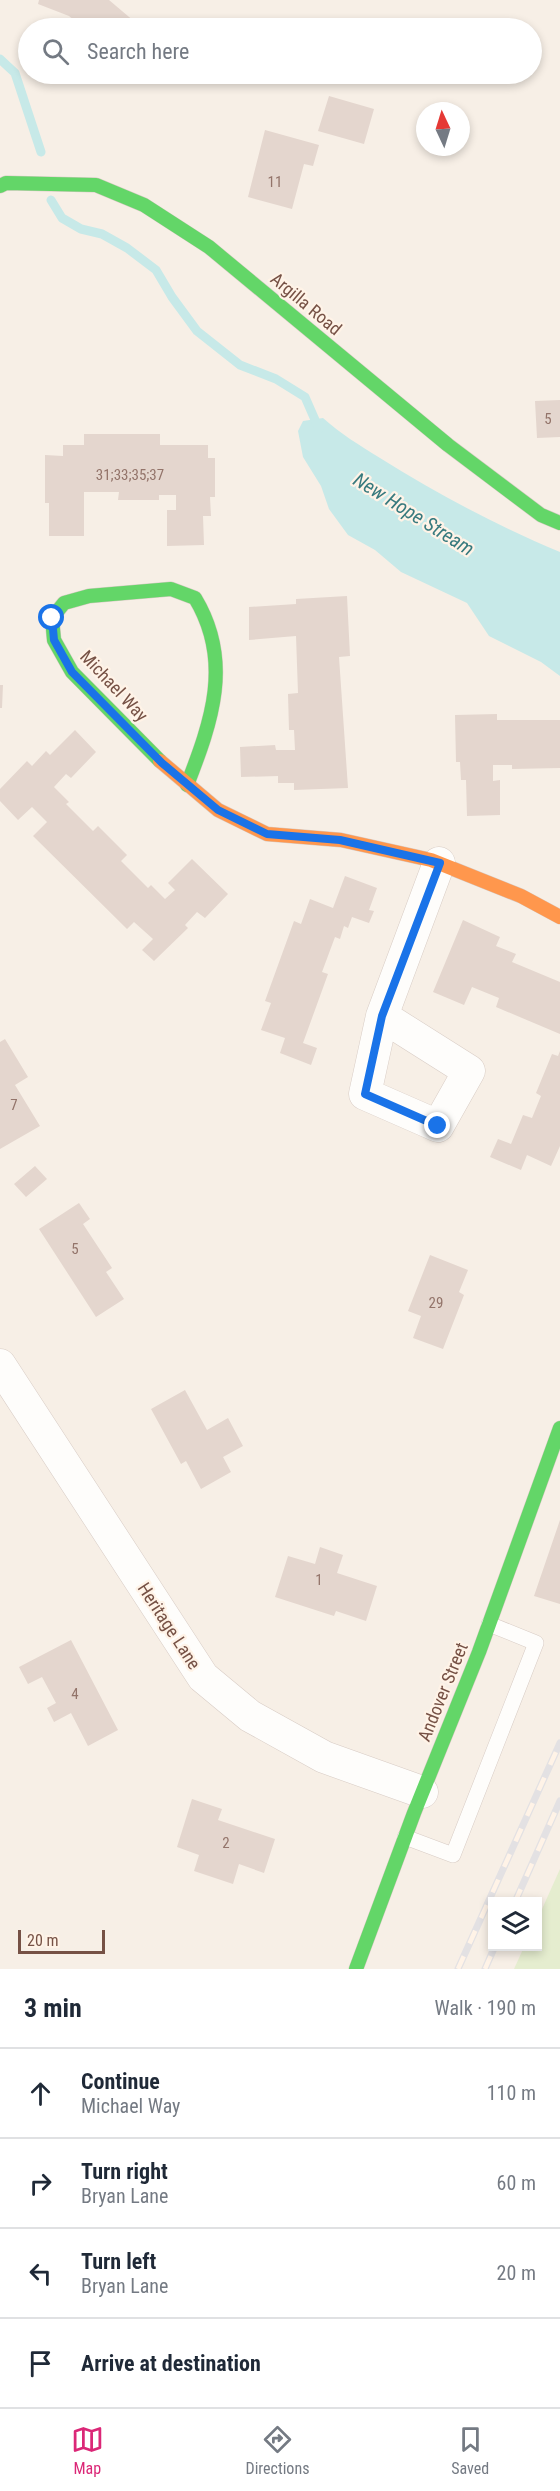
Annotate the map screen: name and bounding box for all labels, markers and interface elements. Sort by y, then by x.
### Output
search box [18,18,542,84]
icon: search [39,35,72,68]
text: Search here [87,39,189,64]
north arrow [416,102,470,156]
house number: 11 [268,173,282,191]
street label: Argilla Road [267,268,346,339]
house number: 5 [544,410,552,428]
house number: 31;33;35;37 [96,466,164,484]
water label: New Hope Stream [349,467,479,561]
route start [38,604,64,630]
street label: Michael Way [76,646,153,726]
house number: 7 [10,1096,18,1114]
route end [424,1112,450,1138]
house number: 5 [71,1240,79,1258]
house number: 29 [429,1294,443,1312]
house number: 1 [315,1571,323,1589]
street label: Heritage Lane [134,1579,205,1673]
street label: Andover Street [413,1639,472,1744]
house number: 4 [71,1685,79,1703]
house number: 2 [222,1834,230,1852]
map controls [488,1897,542,1951]
button: layers [488,1897,542,1951]
scale bar [18,1927,105,1954]
text: 20 m [27,1931,59,1950]
text: 3 min [24,1993,82,2023]
text: Walk · 190 m [435,1996,536,2020]
text: Continue [81,2069,160,2094]
icon: ahead [24,2077,57,2110]
text: 110 m [487,2081,536,2105]
text: Michael Way [81,2094,180,2118]
text: Turn right [81,2159,168,2184]
icon: right [24,2167,57,2200]
text: 60 m [497,2171,536,2195]
text: Bryan Lane [81,2184,168,2208]
text: Turn left [81,2249,156,2274]
icon: left [24,2257,57,2290]
text: 20 m [497,2261,536,2285]
text: Bryan Lane [81,2274,168,2298]
icon: arrive [24,2347,57,2380]
text: Arrive at destination [81,2351,261,2376]
tab: Map [71,2423,104,2478]
tab: Directions [246,2423,309,2478]
tab: Saved [451,2423,489,2478]

